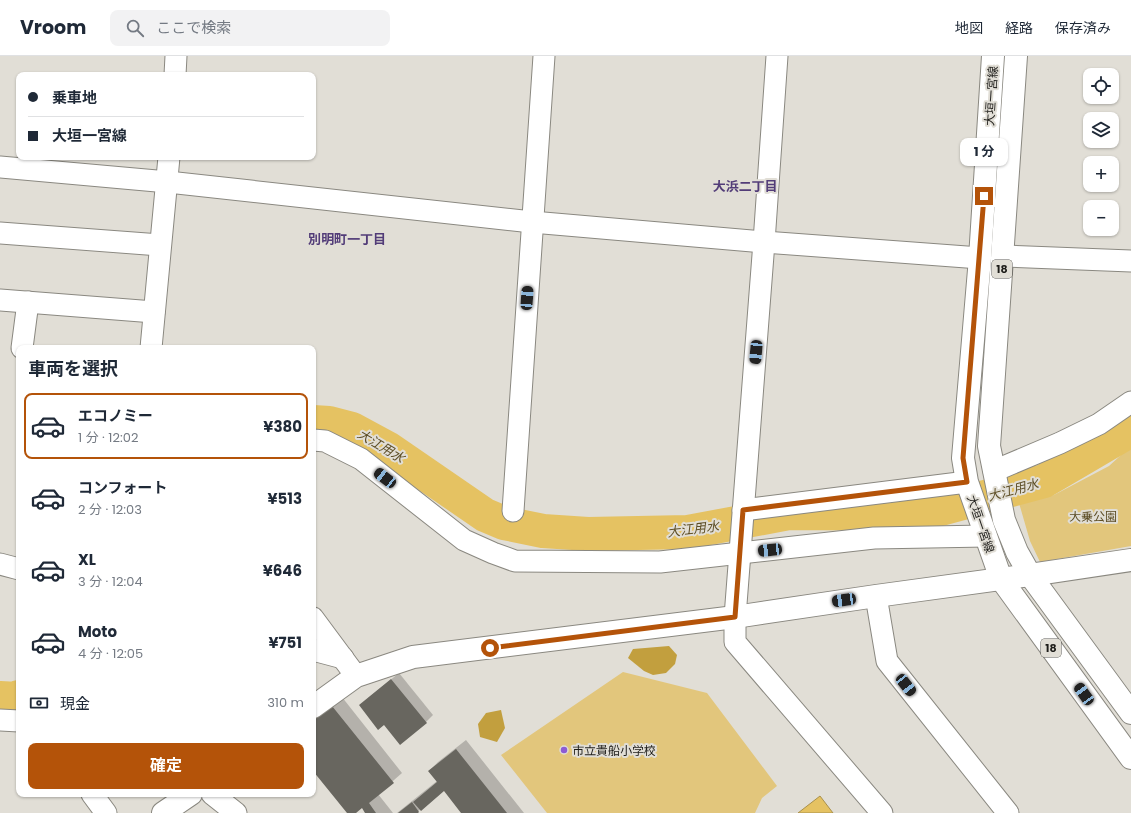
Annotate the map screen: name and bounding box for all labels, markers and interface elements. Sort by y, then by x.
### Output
search box [110,10,390,46]
text: Vroom [20,14,86,41]
icon: search [124,17,146,39]
text: ここで検索 [156,17,231,38]
text: 地図 [955,18,983,38]
text: 経路 [1005,18,1033,38]
text: 保存済み [1055,18,1111,38]
street label: 大垣一宮線 [980,65,1002,127]
map controls [1083,68,1119,236]
button: locate [1083,68,1119,104]
text: 乗車地 [52,87,97,108]
button: layers [1083,112,1119,148]
text: 大垣一宮線 [52,125,127,146]
callout: 1 分 [960,138,1008,166]
text: 1 分 [974,142,994,161]
button: + [1083,156,1119,192]
district label: 大浜二丁目 [712,177,778,196]
route end [975,187,993,205]
button: − [1083,200,1119,236]
district label: 別明町一丁目 [308,230,386,249]
road number: 18 [992,260,1012,278]
car [520,286,534,310]
car [749,340,763,364]
text: 車両を選択 [28,356,118,381]
text: エコノミー [78,405,153,426]
icon: car [30,408,66,444]
text: ¥380 [263,416,302,437]
water label: 大江用水 [354,424,410,469]
text: 1 分 · 12:02 [78,428,138,447]
car [372,466,398,490]
water label: 大江用水 [985,474,1042,506]
text: コンフォート [78,477,168,498]
icon: car [30,480,66,516]
text: ¥513 [267,488,302,509]
street label: 大垣一宮線 [963,493,999,555]
text: 2 分 · 12:03 [78,500,142,519]
park label: 大乗公園 [1069,508,1117,525]
water label: 大江用水 [666,516,722,542]
car [757,543,783,557]
text: XL [78,549,96,570]
icon: car [30,552,66,588]
text: ¥646 [263,560,302,581]
text: 3 分 · 12:04 [78,572,143,591]
car [831,592,857,608]
text: Moto [78,621,117,642]
icon: car [30,624,66,660]
text: ¥751 [269,632,302,653]
route start [481,639,499,657]
road number: 18 [1041,639,1061,657]
text: 4 分 · 12:05 [78,644,143,663]
car [894,672,918,698]
car [1072,681,1096,707]
icon: cash [28,692,50,714]
text: 現金 [60,693,90,714]
text: 310 m [267,693,304,712]
place label: 市立貴船小学校 [572,742,656,759]
button: 確定 [28,743,304,789]
marker: 市立貴船小学校 [559,745,569,755]

